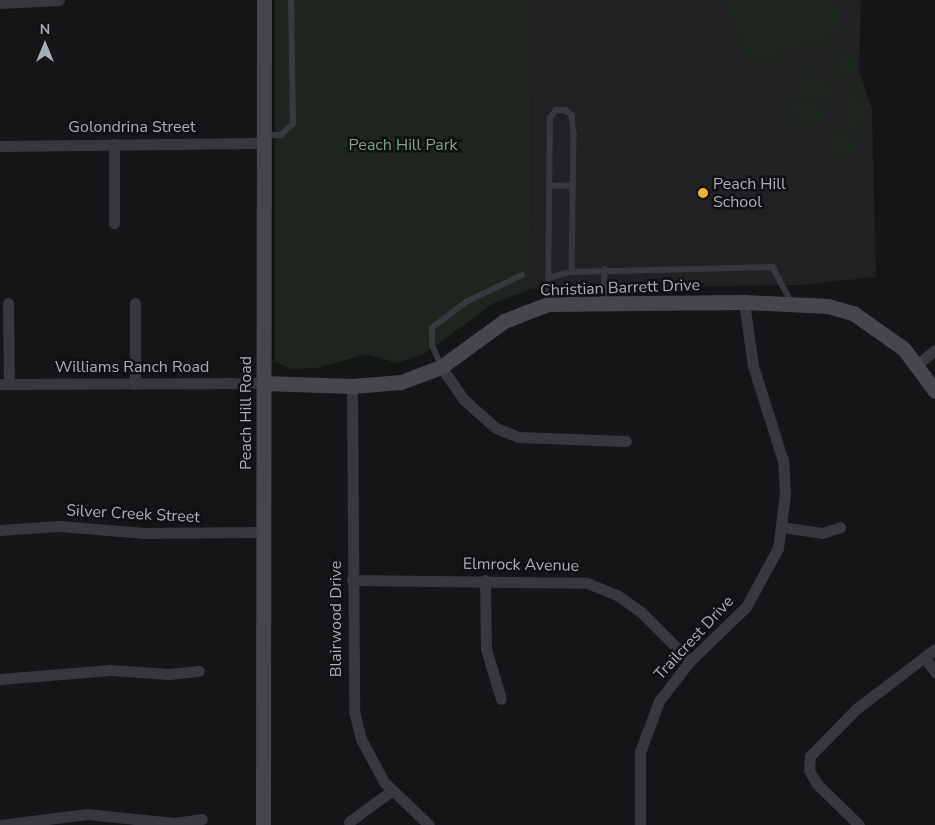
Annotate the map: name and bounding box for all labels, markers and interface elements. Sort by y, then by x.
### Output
north arrow [20,20,70,70]
text: N [40,20,50,39]
street label: Golondrina Street [68,117,196,137]
park label: Peach Hill Park [349,135,457,155]
place label: Peach Hill School [713,174,786,212]
marker: Peach Hill School [697,187,709,199]
street label: Christian Barrett Drive [540,276,700,300]
street label: Peach Hill Road [236,356,256,470]
street label: Williams Ranch Road [55,357,209,377]
street label: Silver Creek Street [66,501,200,527]
street label: Elmrock Avenue [463,554,579,576]
street label: Blairwood Drive [326,561,346,677]
street label: Trailcrest Drive [650,592,738,684]

